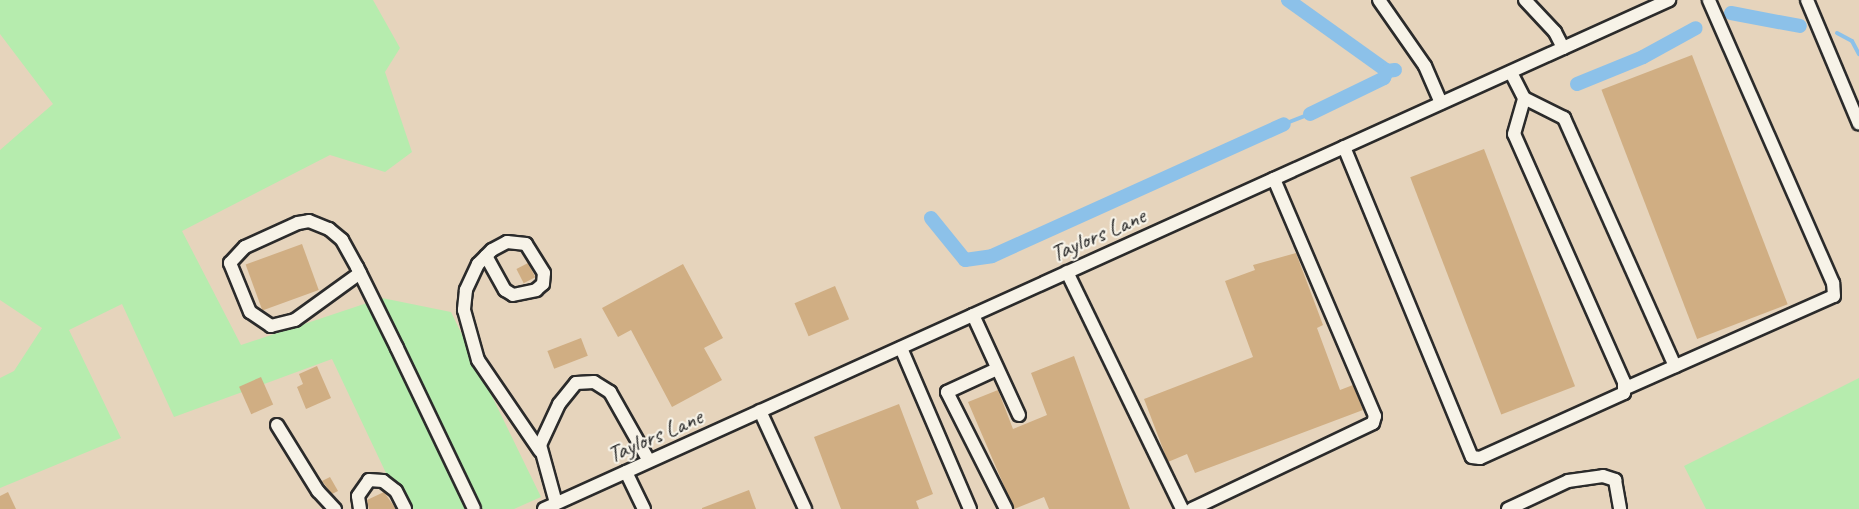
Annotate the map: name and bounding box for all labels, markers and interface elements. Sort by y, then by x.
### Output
street label: Taylors Lane [1046,201,1150,269]
street label: Taylors Lane [603,402,707,470]

